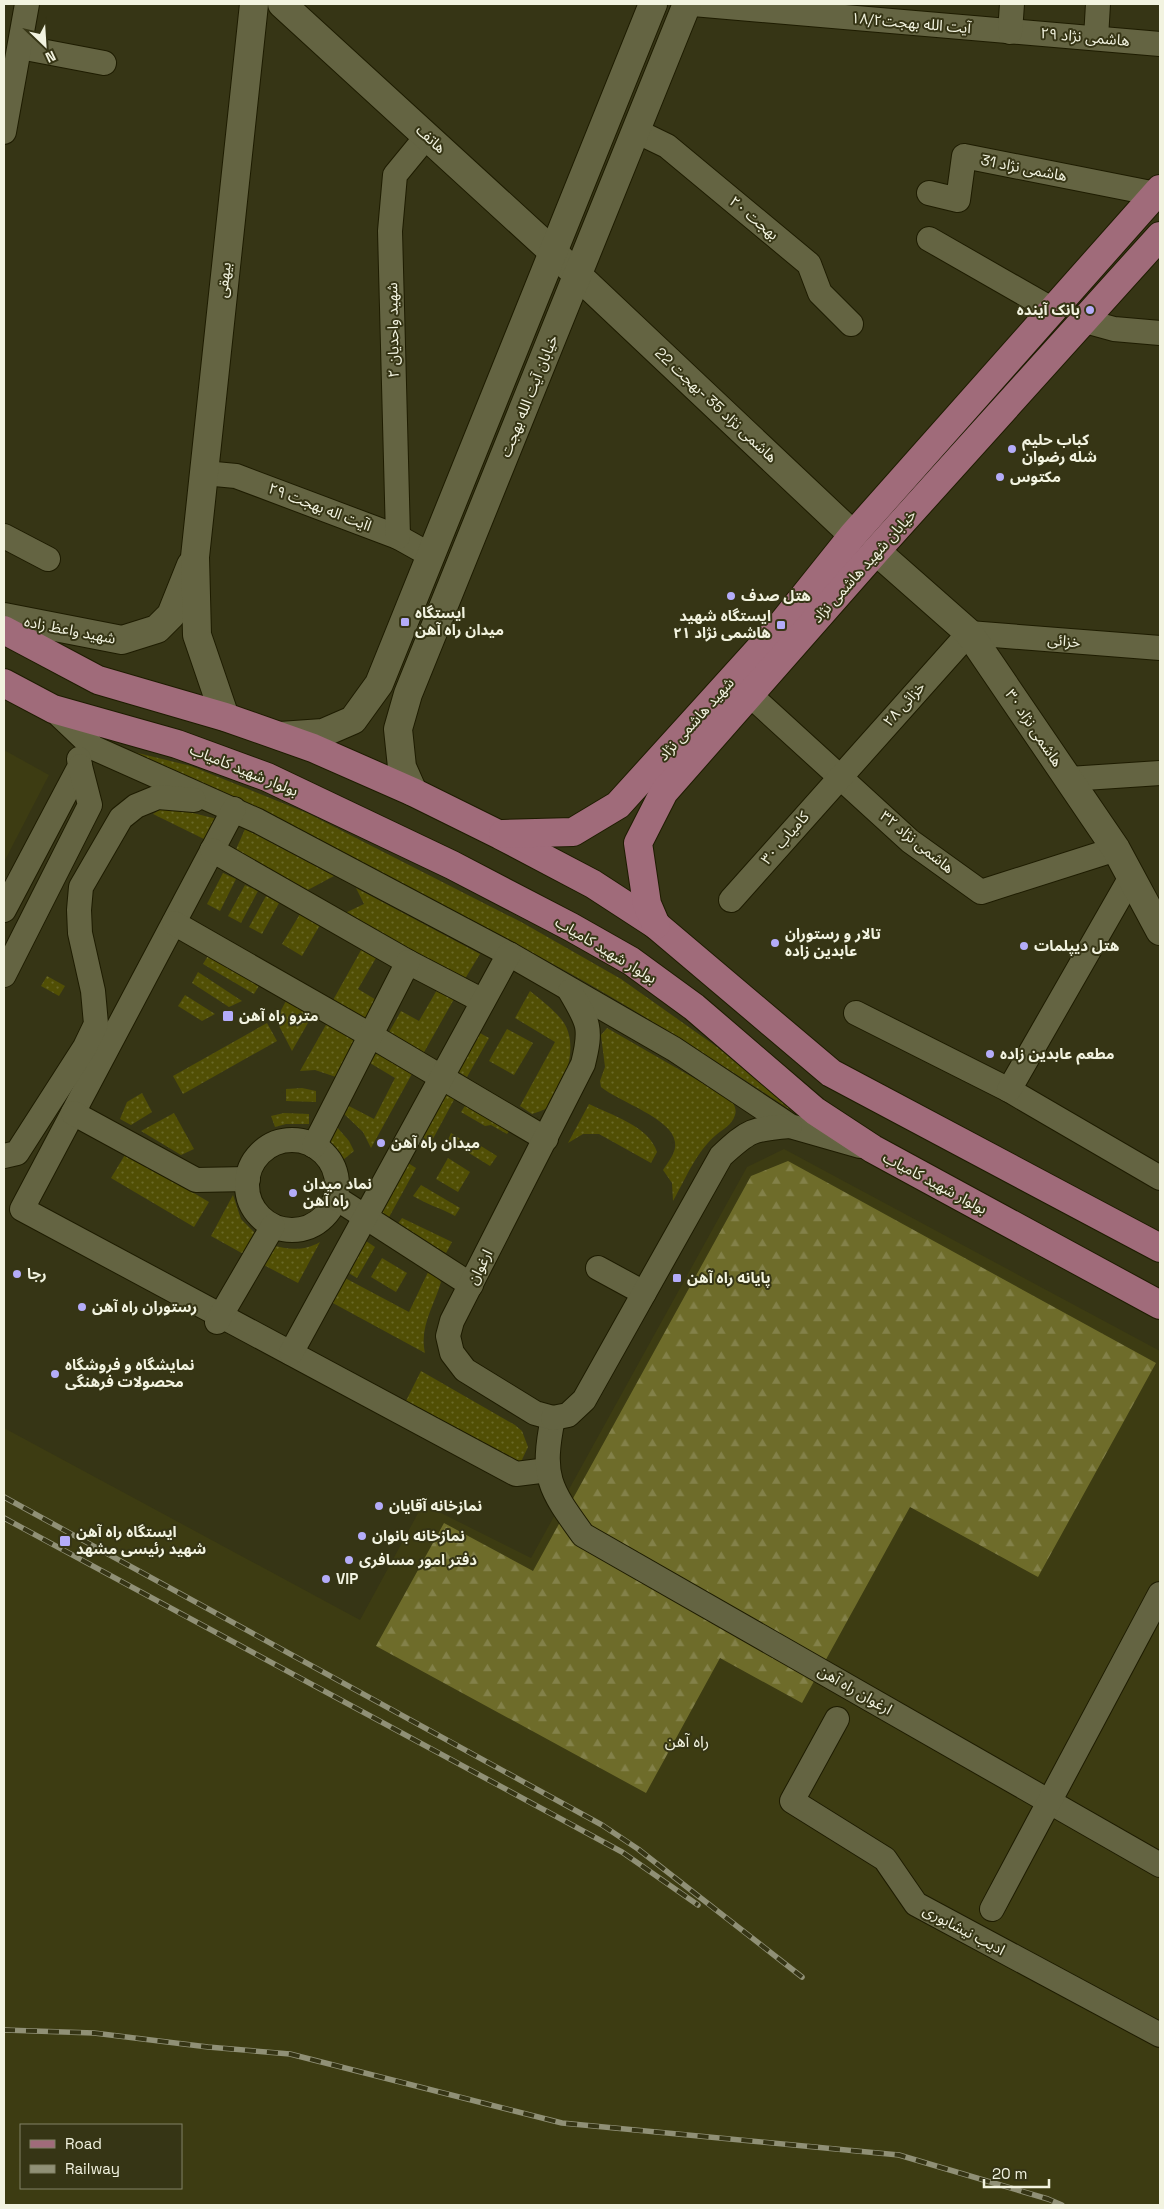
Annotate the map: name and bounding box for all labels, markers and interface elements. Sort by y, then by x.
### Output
street label: آیت الله بهجت۱۸/۲ [850,8,972,37]
north arrow [20,20,70,70]
street label: هاشمی نژاد ۲۹ [1040,23,1131,50]
text: N [42,47,59,67]
street label: هاتف [412,120,450,157]
street label: هاشمی نژاد 31 [979,150,1069,185]
street label: بهجت ۲۰ [726,191,783,244]
street label: بیهقی [212,261,235,299]
street label: شهید واحدیان ۲ [382,282,403,378]
place label: بانک آینده [1017,300,1080,319]
marker: بانک آینده [1084,304,1096,316]
street label: خیابان آیت الله بهجت [495,332,562,460]
street label: هاشمی نژاد 35 -بهجت 22 [651,343,781,466]
place label: کباب حلیم شله رضوان [1022,430,1097,466]
marker: کباب حلیم شله رضوان [1006,443,1018,455]
place label: مکتوس [1010,467,1061,486]
marker: مکتوس [994,471,1006,483]
street label: اآیت اله بهجت ۲۹ [266,478,375,535]
street label: خیابان شهید هاشمی نژاد [807,505,920,627]
place label: هتل صدف [741,586,811,605]
marker: هتل صدف [725,590,737,602]
place label: ایستگاه میدان راه آهن [415,603,504,639]
place label: ایستگاه شهید هاشمی نژاد ۲۱ [673,606,771,642]
street label: شهید واعظ زاده [23,611,118,648]
marker: ایستگاه میدان راه آهن [399,616,411,628]
marker: ایستگاه شهید هاشمی نژاد ۲۱ [775,619,787,631]
street label: خزائی [1047,630,1081,651]
street label: شهید هاشمی نژاد [653,673,738,764]
street label: خزائی ۲۸ [878,677,929,730]
street label: هاشمی نژاد ۳۰ [1001,685,1067,770]
street label: بولوار شهید کامیاب [187,739,301,800]
street label: هاشمی نژاد ۳۲ [876,806,958,877]
street label: کامیاب ۳۰ [756,807,813,868]
street label: بولوار شهید کامیاب [552,912,660,987]
place label: تالار و رستوران عابدین زاده [785,924,881,960]
place label: هتل دیپلمات [1034,936,1120,956]
marker: تالار و رستوران عابدین زاده [769,937,781,949]
marker: هتل دیپلمات [1018,940,1030,952]
place label: مترو راه آهن [239,1006,318,1025]
marker: مترو راه آهن [221,1009,235,1023]
place label: مطعم عابدين زاده [1000,1044,1115,1065]
marker: مطعم عابدين زاده [984,1048,996,1060]
place label: میدان راه آهن [391,1133,480,1152]
marker: میدان راه آهن [375,1137,387,1149]
street label: بولوار شهید کامیاب [880,1147,991,1218]
place label: نماد میدان راه آهن [303,1174,372,1210]
marker: نماد میدان راه آهن [287,1187,299,1199]
street label: ارغوان [463,1246,496,1288]
place label: رجا [27,1264,47,1283]
marker: رجا [11,1268,23,1280]
place label: پایانه راه آهن [687,1268,771,1288]
marker: پایانه راه آهن [671,1272,683,1284]
place label: رستوران راه آهن [92,1297,197,1316]
marker: رستوران راه آهن [76,1301,88,1313]
place label: نمایشگاه و فروشگاه محصولات فرهنگی [65,1355,195,1391]
marker: نمایشگاه و فروشگاه محصولات فرهنگی [49,1368,61,1380]
place label: نمازخانه آقایان [389,1496,482,1515]
marker: نمازخانه آقایان [373,1500,385,1512]
place label: ایستگاه راه آهن شهید رئیسی مشهد [76,1522,206,1558]
place label: نمازخانه بانوان [372,1526,465,1545]
marker: نمازخانه بانوان [356,1530,368,1542]
marker: ایستگاه راه آهن شهید رئیسی مشهد [58,1534,72,1548]
place label: دفتر امور مسافری [359,1550,477,1569]
marker: دفتر امور مسافری [343,1554,355,1566]
place label: VIP [336,1569,358,1588]
marker: VIP [320,1573,332,1585]
street label: ارغوان راه آهن [815,1661,896,1718]
district label: راه آهن [665,1731,709,1752]
street label: ادیب نیشابوری [920,1900,1009,1959]
legend [20,2124,182,2189]
text: Road [65,2134,102,2153]
scale bar [984,2156,1049,2188]
text: Railway [65,2159,120,2178]
text: 20 m [992,2164,1027,2183]

